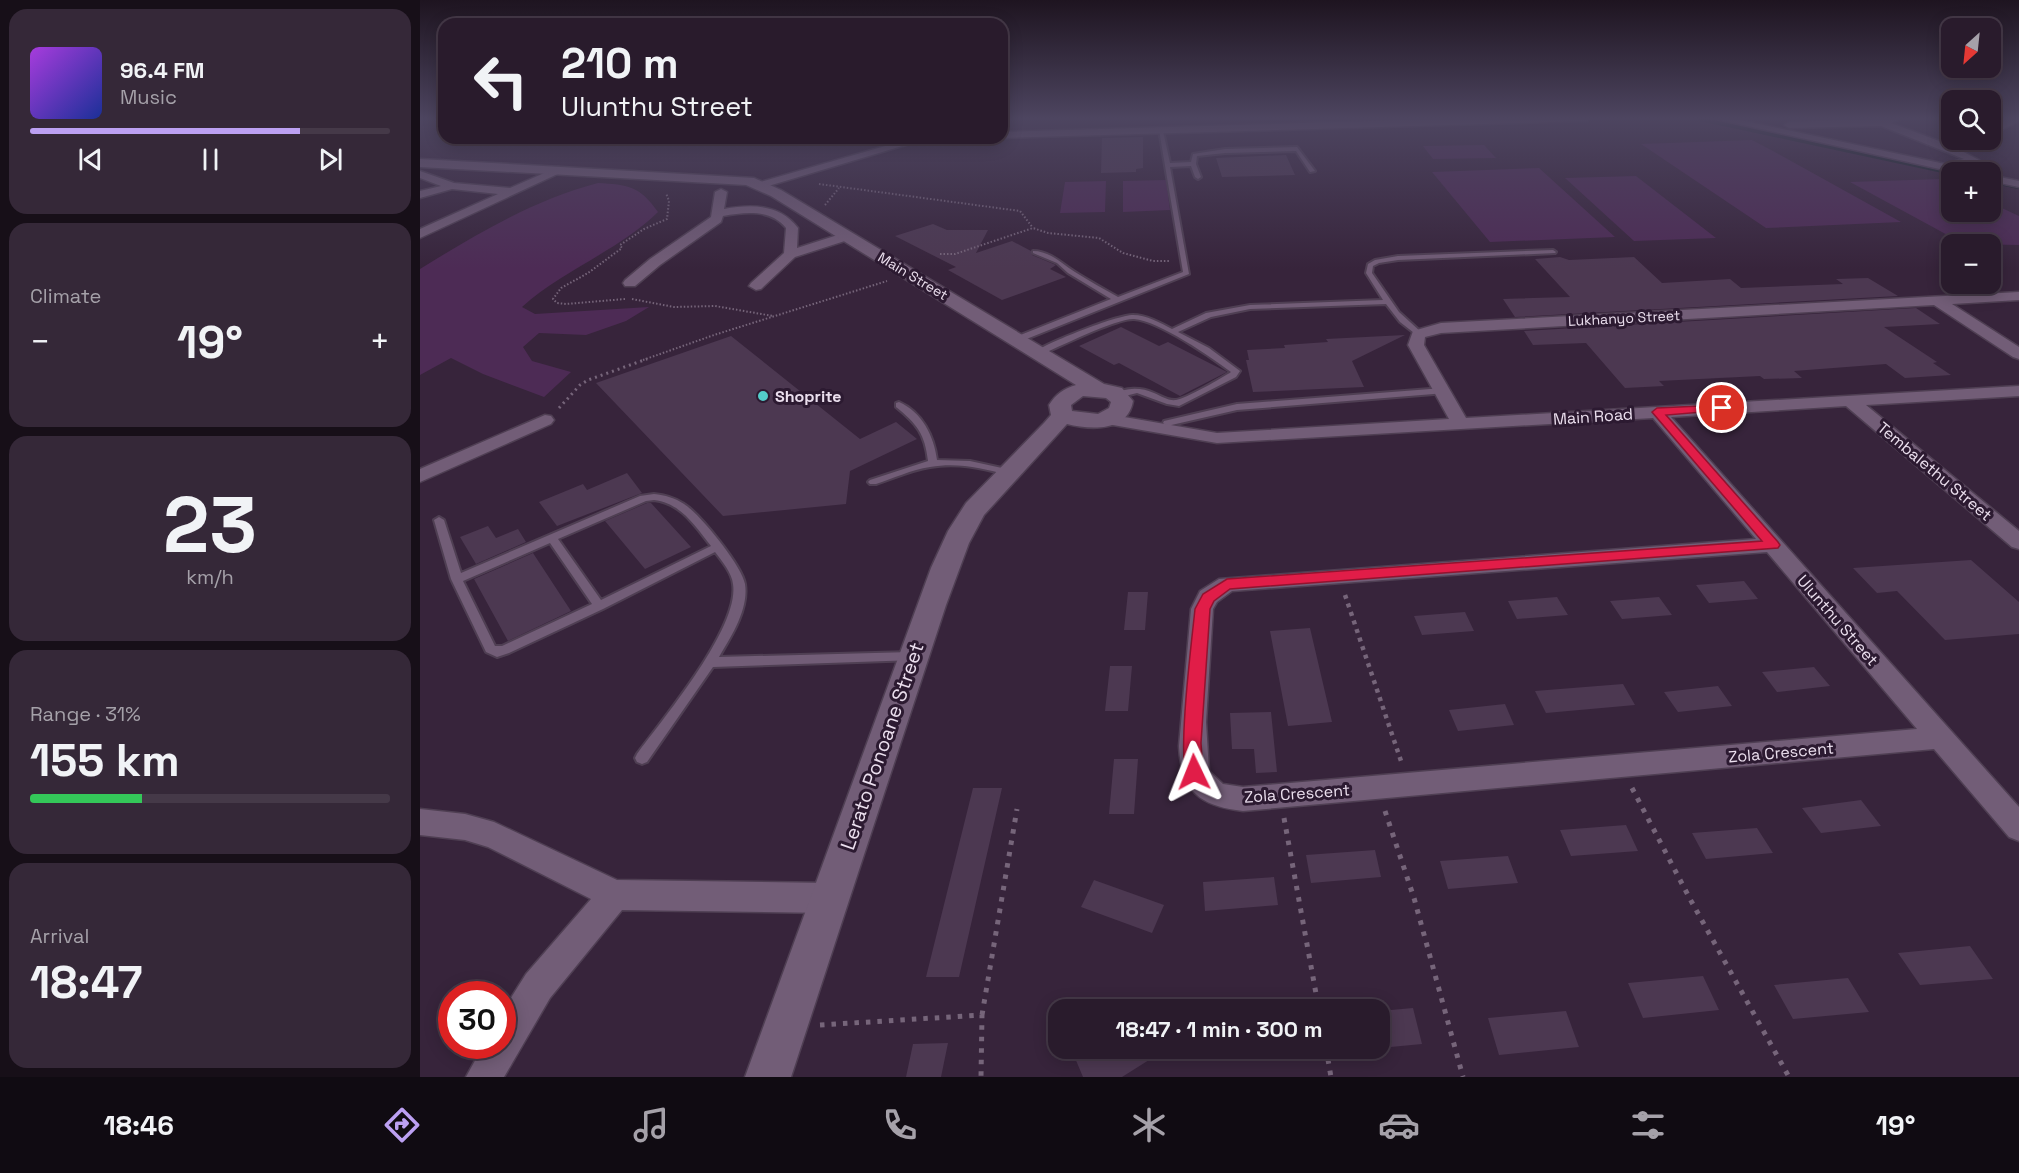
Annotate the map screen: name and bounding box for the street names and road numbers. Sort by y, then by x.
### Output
street label: Main Street [875,248,951,304]
street label: Lukhanyo Street [1567,306,1681,330]
street label: Main Road [1552,403,1634,430]
street label: Tembalethu Street [1873,417,1996,526]
street label: Ulunthu Street [1792,570,1883,670]
street label: Lerato Ponoane Street [834,639,930,853]
street label: Zola Crescent [1727,737,1835,768]
street label: Zola Crescent [1243,779,1351,808]

